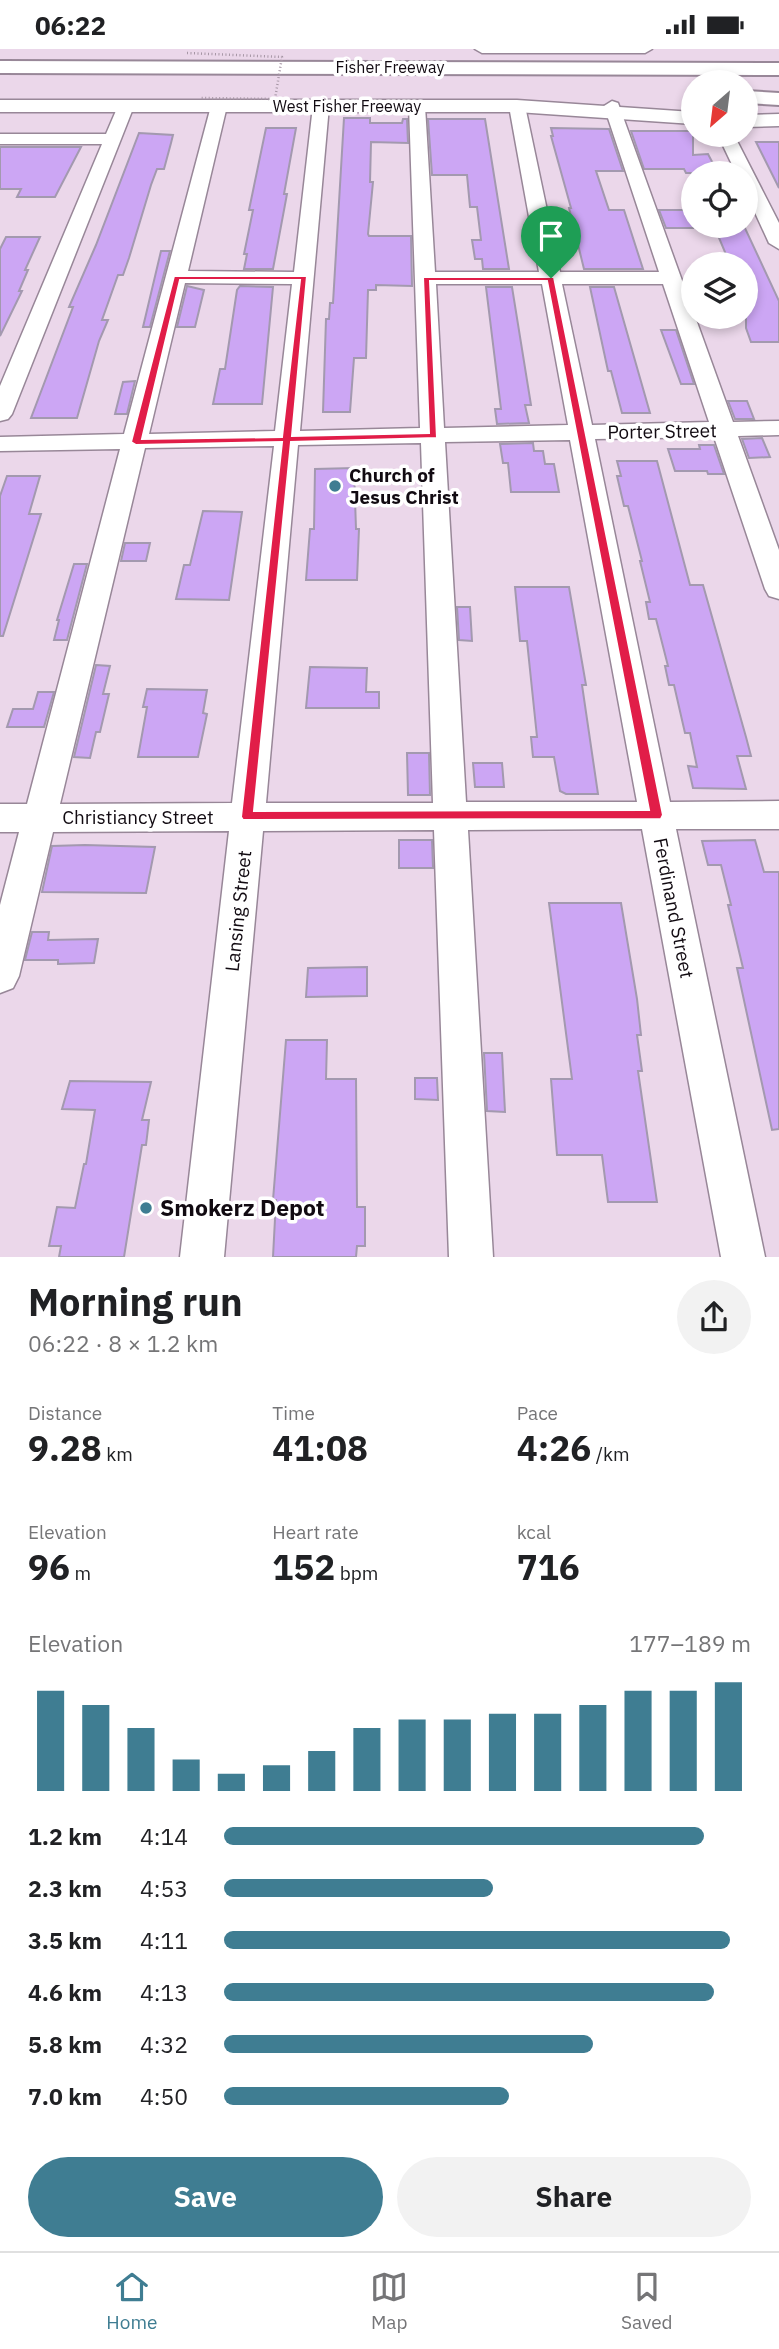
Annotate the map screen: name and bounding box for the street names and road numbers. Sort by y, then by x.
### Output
street label: Fisher Freeway [336,57,444,77]
street label: West Fisher Freeway [273,96,421,116]
street label: Porter Street [607,418,717,444]
street label: Christiancy Street [62,805,214,829]
street label: Ferdinand Street [649,836,699,980]
street label: Lansing Street [220,849,256,973]

